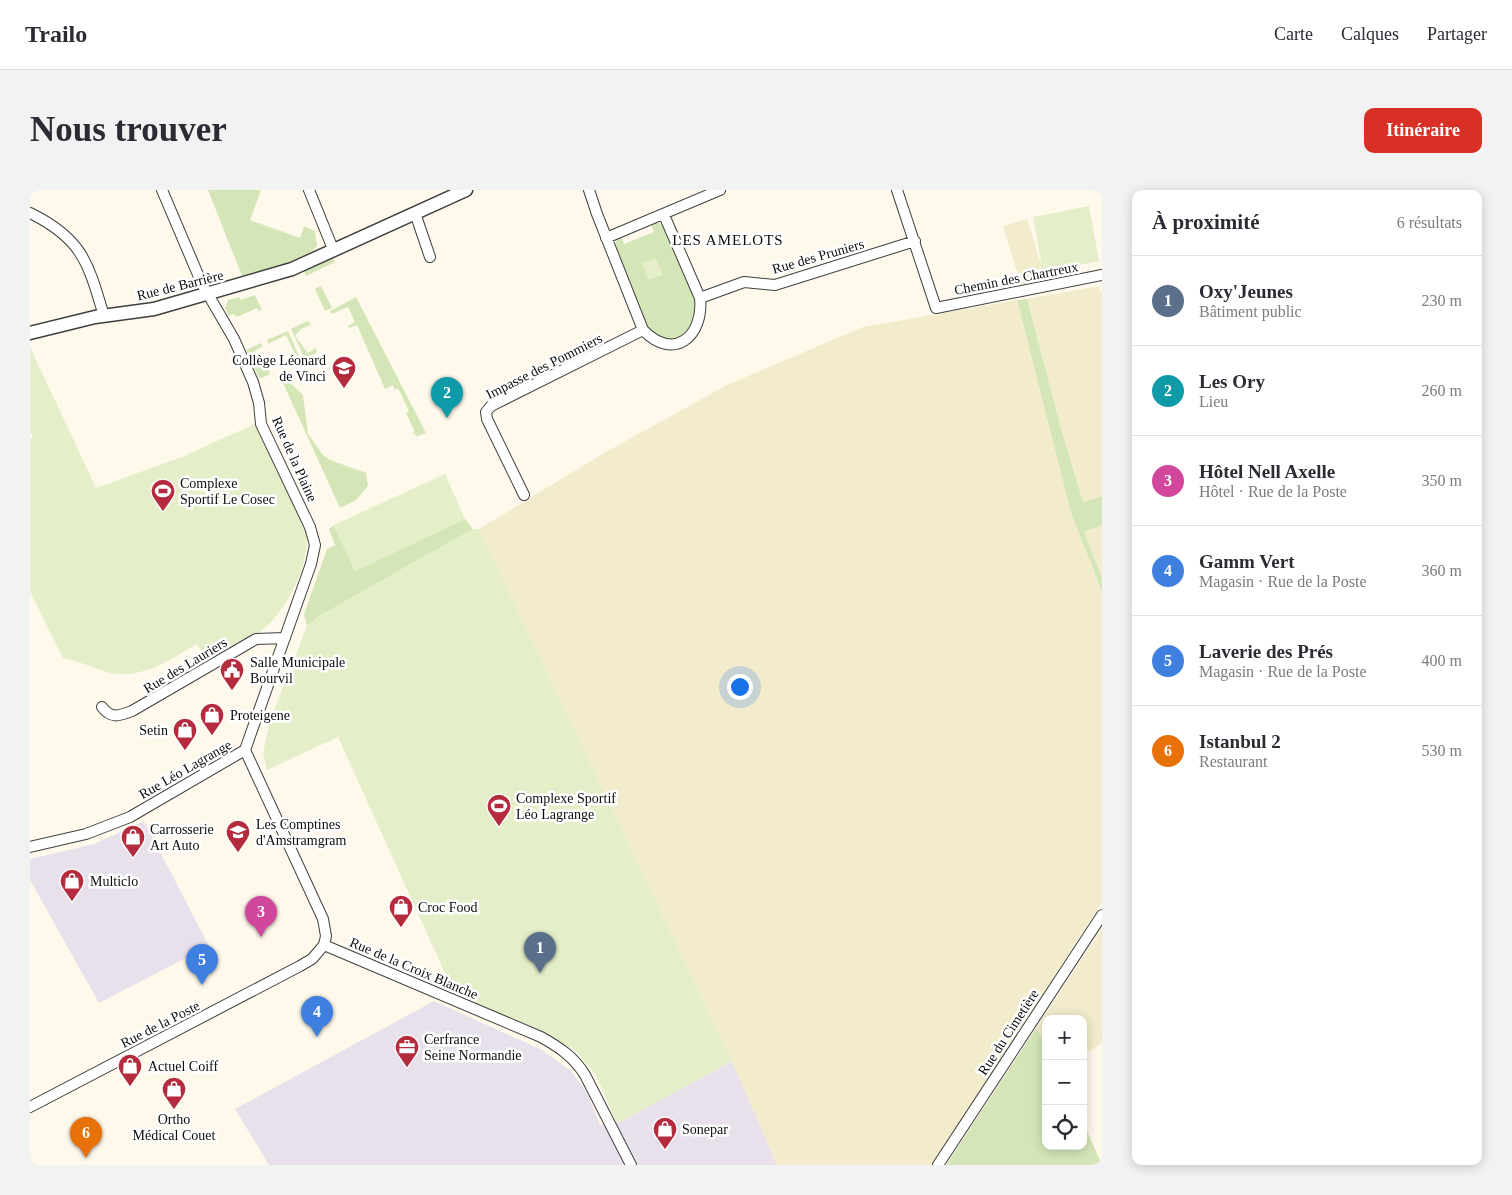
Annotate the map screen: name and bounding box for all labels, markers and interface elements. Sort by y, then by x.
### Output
text: Trailo [25,21,87,47]
text: Carte [1274,24,1313,44]
text: Calques [1341,24,1399,44]
text: Partager [1427,24,1487,44]
button: Itinéraire [1364,108,1482,153]
text: Nous trouver [30,110,227,149]
text: À proximité [1152,210,1260,234]
text: 6 résultats [1397,214,1462,231]
district label: LES AMELOTS [672,232,784,248]
street label: Rue des Pruniers [770,236,866,277]
street label: Chemin des Chartreux [953,259,1079,298]
street label: Rue de Barrière [135,267,225,303]
text: Oxy'Jeunes [1199,281,1293,302]
text: 1 [1164,292,1172,309]
text: 230 m [1422,292,1462,309]
text: Bâtiment public [1199,303,1302,320]
street label: Impasse des Pommiers [484,331,605,402]
place label: Collège Léonard de Vinci [232,353,326,384]
school or university icon: Collège Léonard de Vinci [331,355,357,389]
text: Les Ory [1199,371,1265,392]
pin: 2 [431,377,463,418]
text: 2 [1164,382,1172,399]
text: 260 m [1422,382,1462,399]
text: Lieu [1199,393,1228,410]
street label: Rue de la Plaine [269,414,320,504]
text: Hôtel Nell Axelle [1199,461,1335,482]
text: 3 [1164,472,1172,489]
text: 350 m [1422,472,1462,489]
place label: Complexe Sportif Le Cosec [180,476,275,507]
sports icon: Complexe Sportif Le Cosec [150,478,176,512]
text: Hôtel · Rue de la Poste [1199,483,1347,500]
text: Gamm Vert [1199,551,1295,572]
text: 4 [1164,562,1172,579]
text: 360 m [1422,562,1462,579]
text: Magasin · Rue de la Poste [1199,573,1367,590]
street label: Rue des Lauriers [141,635,230,696]
text: Laverie des Prés [1199,641,1333,662]
text: 5 [1164,652,1172,669]
text: 400 m [1422,652,1462,669]
place label: Salle Municipale Bourvil [250,655,345,686]
public building icon: Salle Municipale Bourvil [219,657,245,691]
text: Magasin · Rue de la Poste [1199,663,1367,680]
your location [727,674,753,700]
shop icon: Proteigene [199,702,225,736]
place label: Proteigene [230,708,290,723]
shop icon: Setin [172,717,198,751]
place label: Setin [139,723,168,738]
text: Istanbul 2 [1199,731,1281,752]
street label: Rue Léo Lagrange [136,737,234,802]
text: 6 [1164,742,1172,759]
text: 530 m [1422,742,1462,759]
text: Restaurant [1199,753,1267,770]
place label: Complexe Sportif Léo Lagrange [516,791,616,822]
sports icon: Complexe Sportif Léo Lagrange [486,793,512,827]
place label: Les Comptines d'Amstramgram [256,817,347,848]
school or university icon: Les Comptines d'Amstramgram [225,819,251,853]
place label: Carrosserie Art Auto [150,822,214,853]
shop icon: Carrosserie Art Auto [120,824,146,858]
shop icon: Multiclo [59,868,85,902]
place label: Multiclo [90,874,138,889]
shop icon: Croc Food [388,894,414,928]
pin: 3 [245,896,277,937]
place label: Croc Food [418,900,478,915]
pin: 1 [524,932,556,973]
street label: Rue de la Croix Blanche [348,935,480,1002]
pin: 5 [186,944,218,985]
street label: Rue du Cimetière [975,987,1042,1078]
pin: 4 [301,996,333,1037]
street label: Rue de la Poste [118,998,202,1051]
map controls [1042,1015,1087,1150]
button: + [1042,1015,1087,1060]
place label: Cerfrance Seine Normandie [424,1032,522,1063]
office icon: Cerfrance Seine Normandie [394,1034,420,1068]
shop icon: Actuel Coiff [117,1053,143,1087]
place label: Actuel Coiff [148,1059,218,1074]
button: − [1042,1060,1087,1105]
shop icon: Ortho Médical Couet [161,1076,187,1110]
button: locate [1042,1105,1087,1150]
place label: Ortho Médical Couet [133,1112,216,1143]
shop icon: Sonepar [652,1116,678,1150]
pin: 6 [70,1117,102,1158]
place label: Sonepar [682,1122,728,1137]

